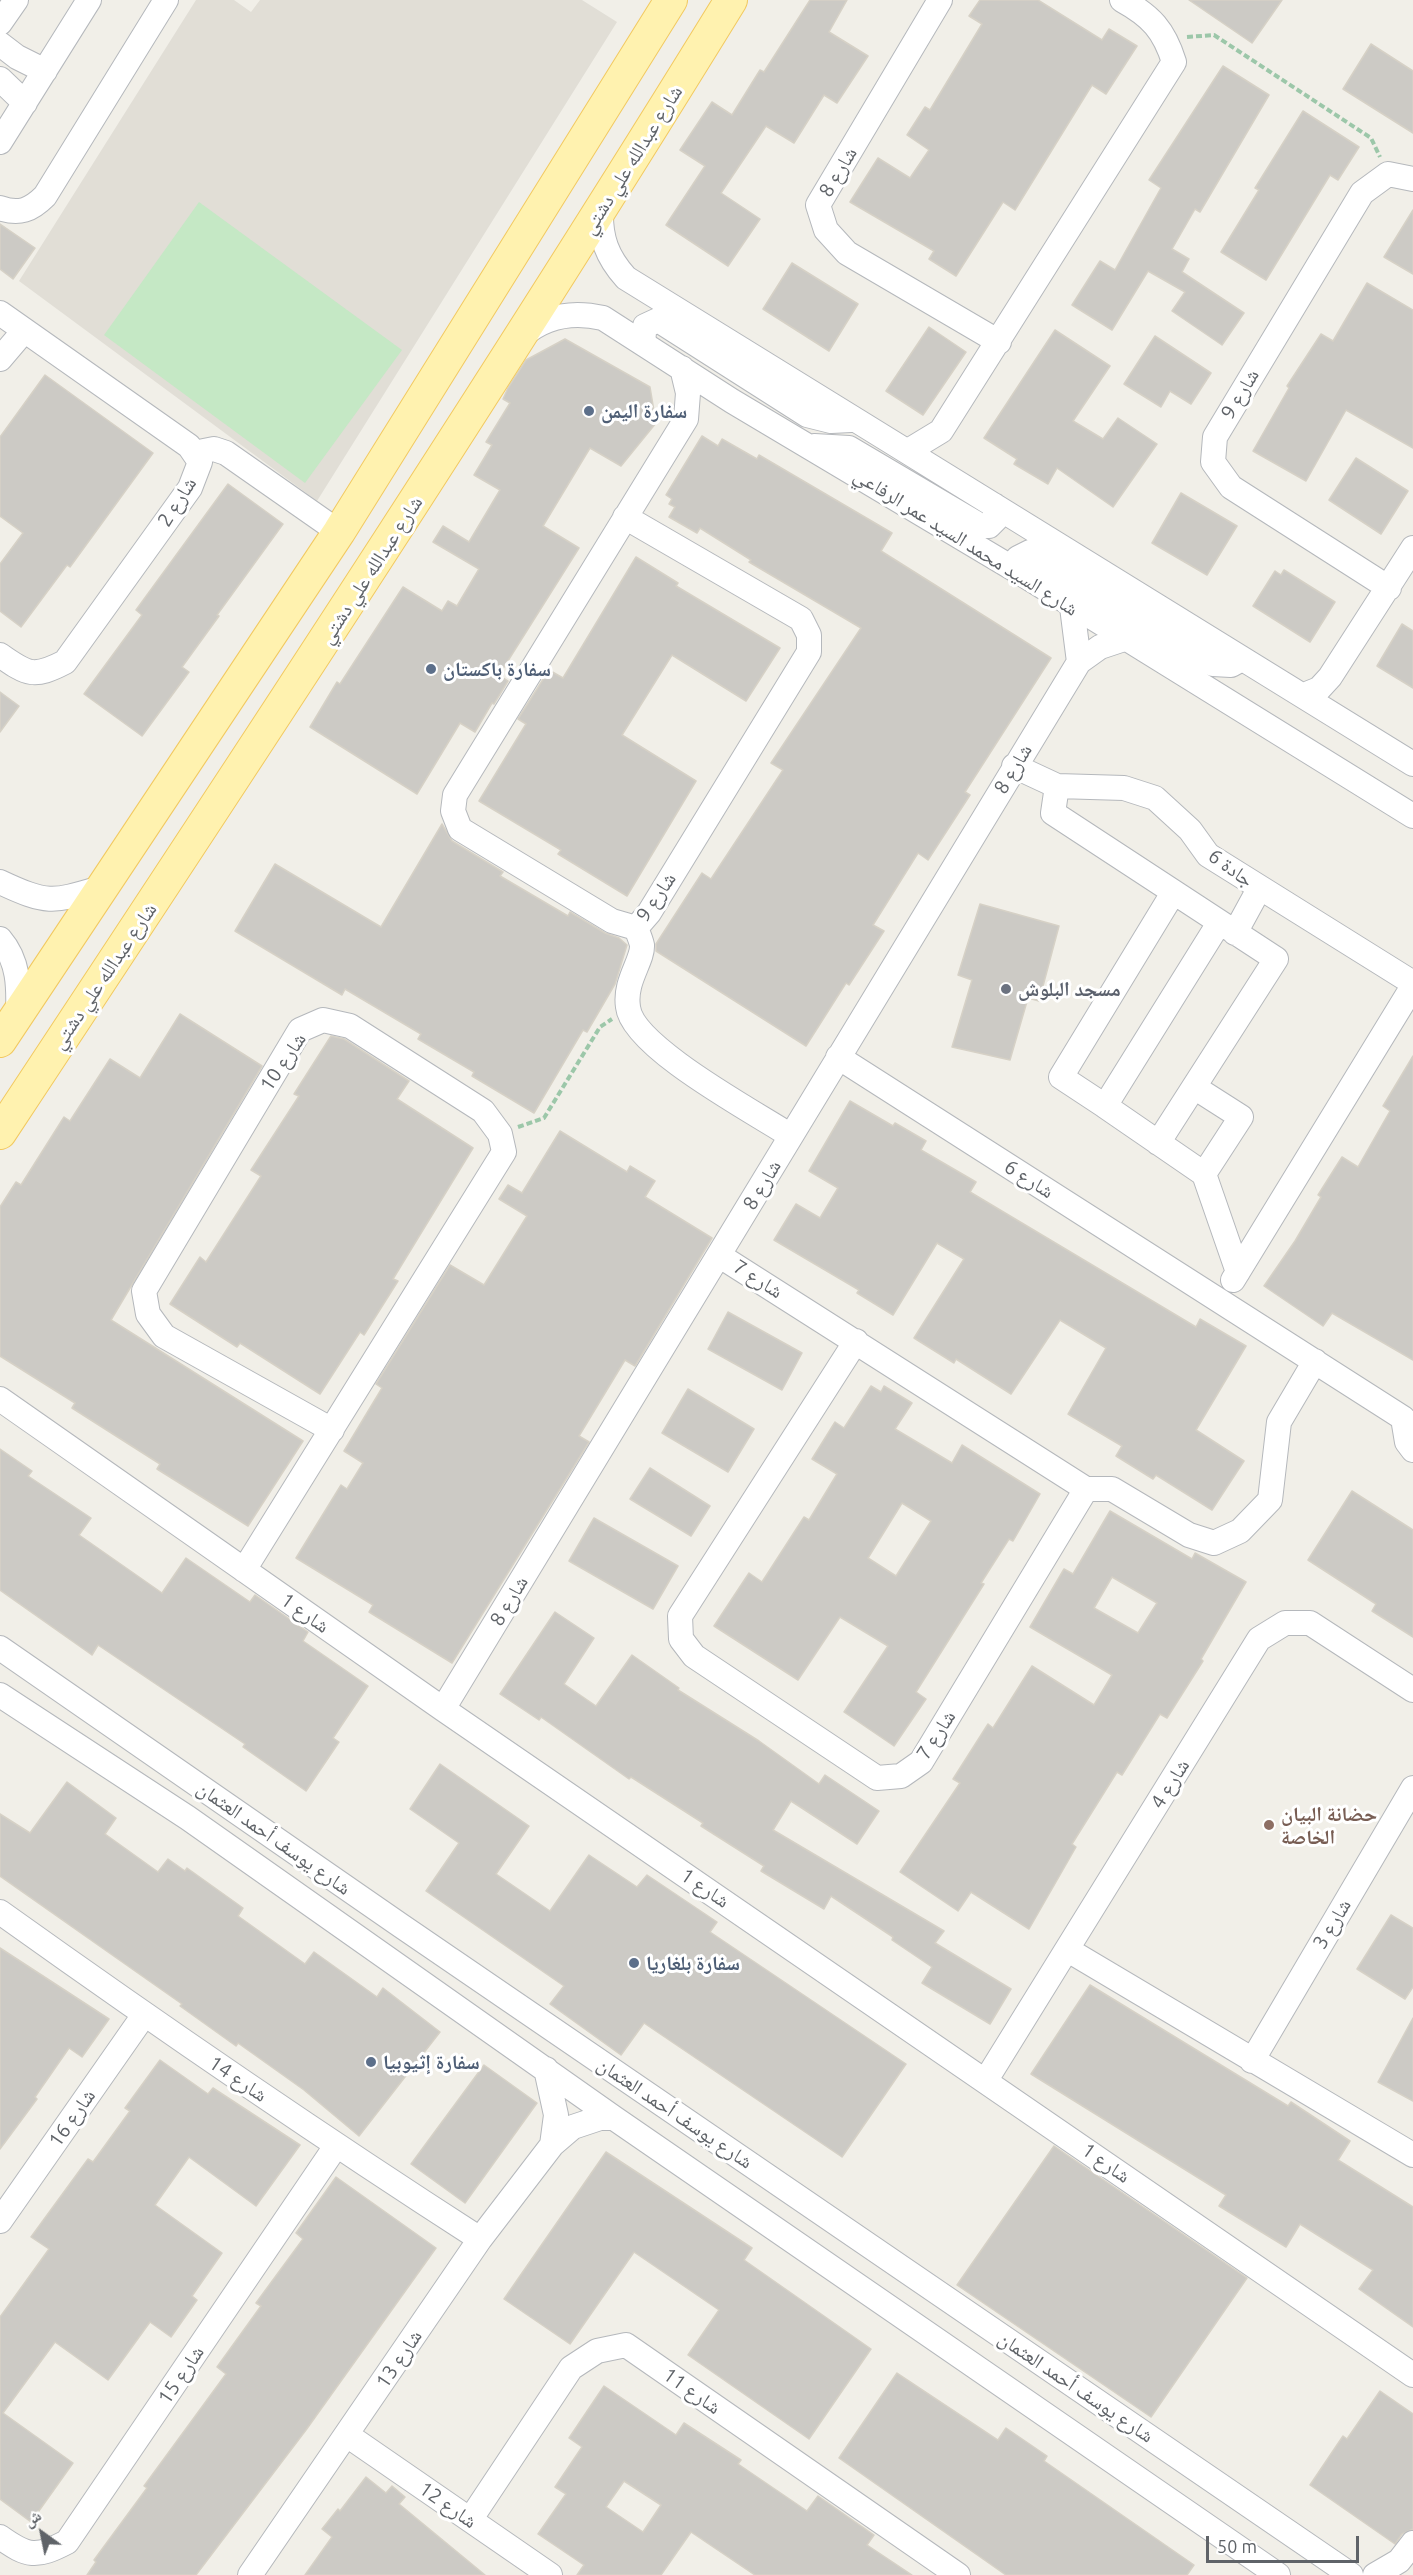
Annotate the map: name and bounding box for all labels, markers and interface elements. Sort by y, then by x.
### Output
street label: شارع عبدالله علي دشتي [576,81,688,239]
street label: شارع 8 [814,143,862,201]
street label: شارع 9 [1216,365,1264,423]
place label: سفارة اليمن [601,399,687,423]
marker: سفارة اليمن [582,404,596,418]
street label: شارع السيد محمد السيد عمر الرفاعي [849,463,1083,621]
street label: شارع 2 [153,473,201,531]
street label: شارع عبدالله علي دشتي [314,492,428,648]
place label: سفارة باكستان [443,657,551,681]
marker: سفارة باكستان [424,662,438,676]
street label: شارع 8 [989,740,1037,798]
street label: جادة 6 [1204,844,1258,892]
street label: شارع 9 [631,868,681,926]
street label: شارع عبدالله علي دشتي [46,898,162,1054]
place label: مسجد البلوش [1018,977,1121,1001]
marker: مسجد البلوش [999,982,1013,996]
street label: شارع 10 [255,1028,311,1096]
street label: شارع 6 [1000,1155,1058,1203]
street label: شارع 8 [738,1156,786,1214]
street label: شارع 7 [729,1255,787,1303]
street label: شارع 8 [485,1572,533,1630]
street label: شارع 1 [276,1588,334,1638]
street label: شارع 7 [911,1706,961,1764]
street label: شارع 4 [1146,1755,1194,1813]
street label: شارع يوسف أحمد العثمان [192,1776,356,1900]
place label: حضانة البيان الخاصة [1281,1802,1377,1849]
marker: حضانة البيان الخاصة [1262,1818,1276,1832]
street label: شارع 1 [676,1863,734,1913]
street label: شارع 3 [1308,1895,1356,1953]
place label: سفارة بلغاريا [646,1951,740,1975]
marker: سفارة بلغاريا [627,1956,641,1970]
place label: سفارة إثيوبيا [383,2050,480,2074]
street label: شارع 14 [204,2051,272,2107]
street label: شارع يوسف أحمد العثمان [593,2052,757,2174]
marker: سفارة إثيوبيا [364,2055,378,2069]
street label: شارع 16 [43,2084,101,2152]
street label: شارع 1 [1077,2138,1135,2188]
street label: شارع 13 [371,2325,427,2393]
street label: شارع يوسف أحمد العثمان [994,2326,1158,2448]
street label: شارع 15 [153,2341,209,2409]
street label: شارع 11 [658,2362,726,2420]
street label: شارع 12 [414,2476,482,2534]
north arrow [12,2503,72,2563]
text: ش [20,2506,44,2530]
scale bar [1209,2524,1362,2562]
text: 50 m [1217,2536,1257,2556]

